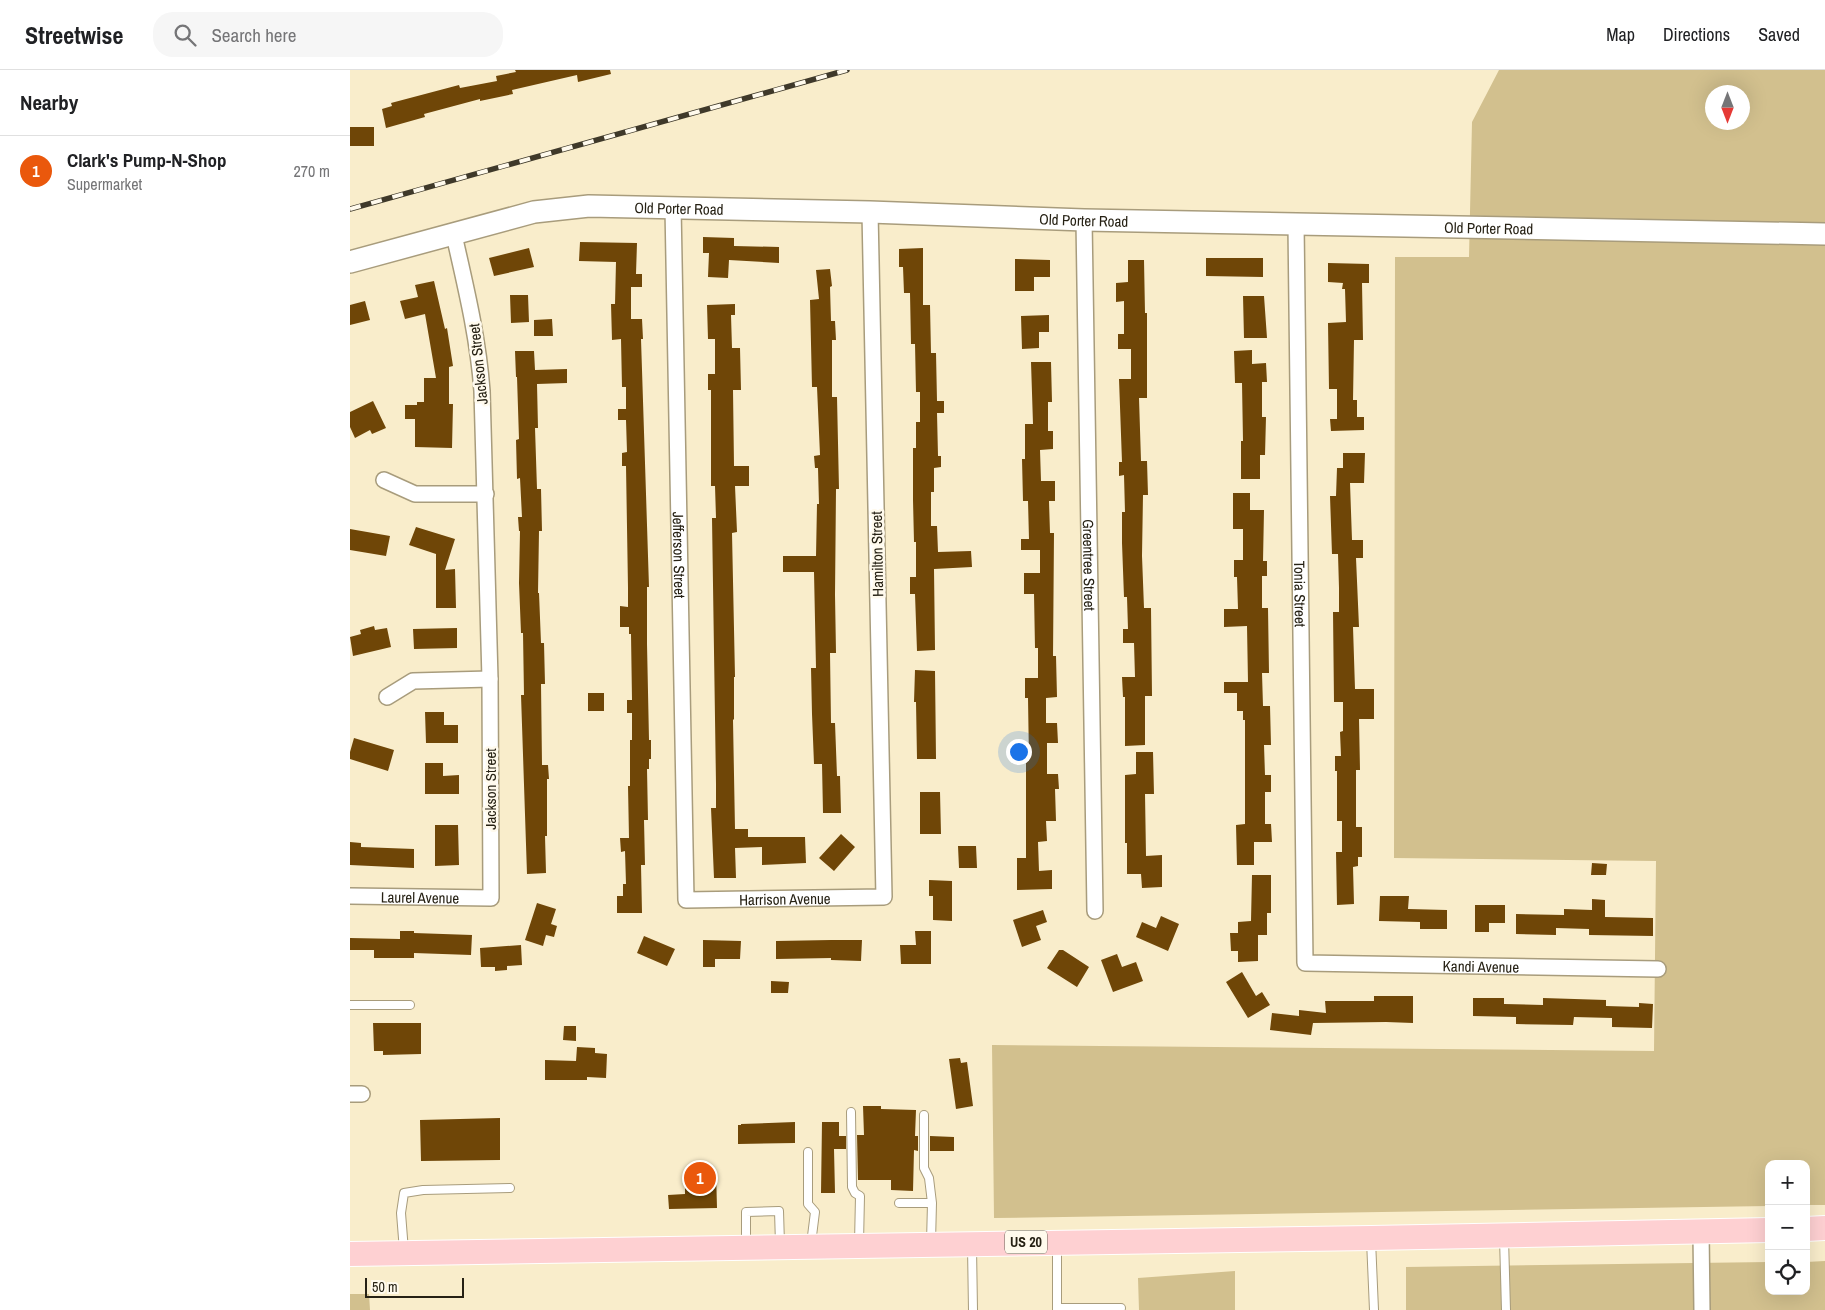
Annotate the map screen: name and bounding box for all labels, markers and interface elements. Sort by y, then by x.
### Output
search box [153,12,503,57]
text: Streetwise [25,19,123,51]
icon: search [171,21,199,49]
text: Search here [211,22,296,48]
text: Map [1606,22,1635,47]
text: Directions [1663,22,1730,47]
text: Saved [1758,22,1800,47]
north arrow [1705,85,1750,130]
text: Nearby [20,88,78,117]
text: Clark's Pump-N-Shop [67,147,227,173]
text: 1 [32,160,40,182]
text: 270 m [294,160,330,182]
text: Supermarket [67,173,142,195]
street label: Old Porter Road [634,196,724,219]
street label: Old Porter Road [1039,208,1128,231]
street label: Old Porter Road [1444,216,1533,239]
street label: Jackson Street [463,322,493,406]
street label: Jefferson Street [668,511,691,599]
street label: Hamilton Street [866,511,888,597]
street label: Greentree Street [1078,519,1101,612]
street label: Tonia Street [1290,561,1311,628]
your location [1006,739,1032,765]
street label: Jackson Street [480,748,501,830]
street label: Laurel Avenue [381,886,460,908]
street label: Harrison Avenue [739,887,831,910]
street label: Kandi Avenue [1443,955,1519,977]
pin: 1 [684,1159,716,1197]
map controls [1765,1160,1810,1295]
button: + [1765,1160,1810,1205]
button: − [1765,1205,1810,1250]
road number: US 20 [1005,1230,1047,1254]
button: locate [1765,1250,1810,1295]
scale bar [365,1275,464,1298]
text: 50 m [372,1278,398,1296]

